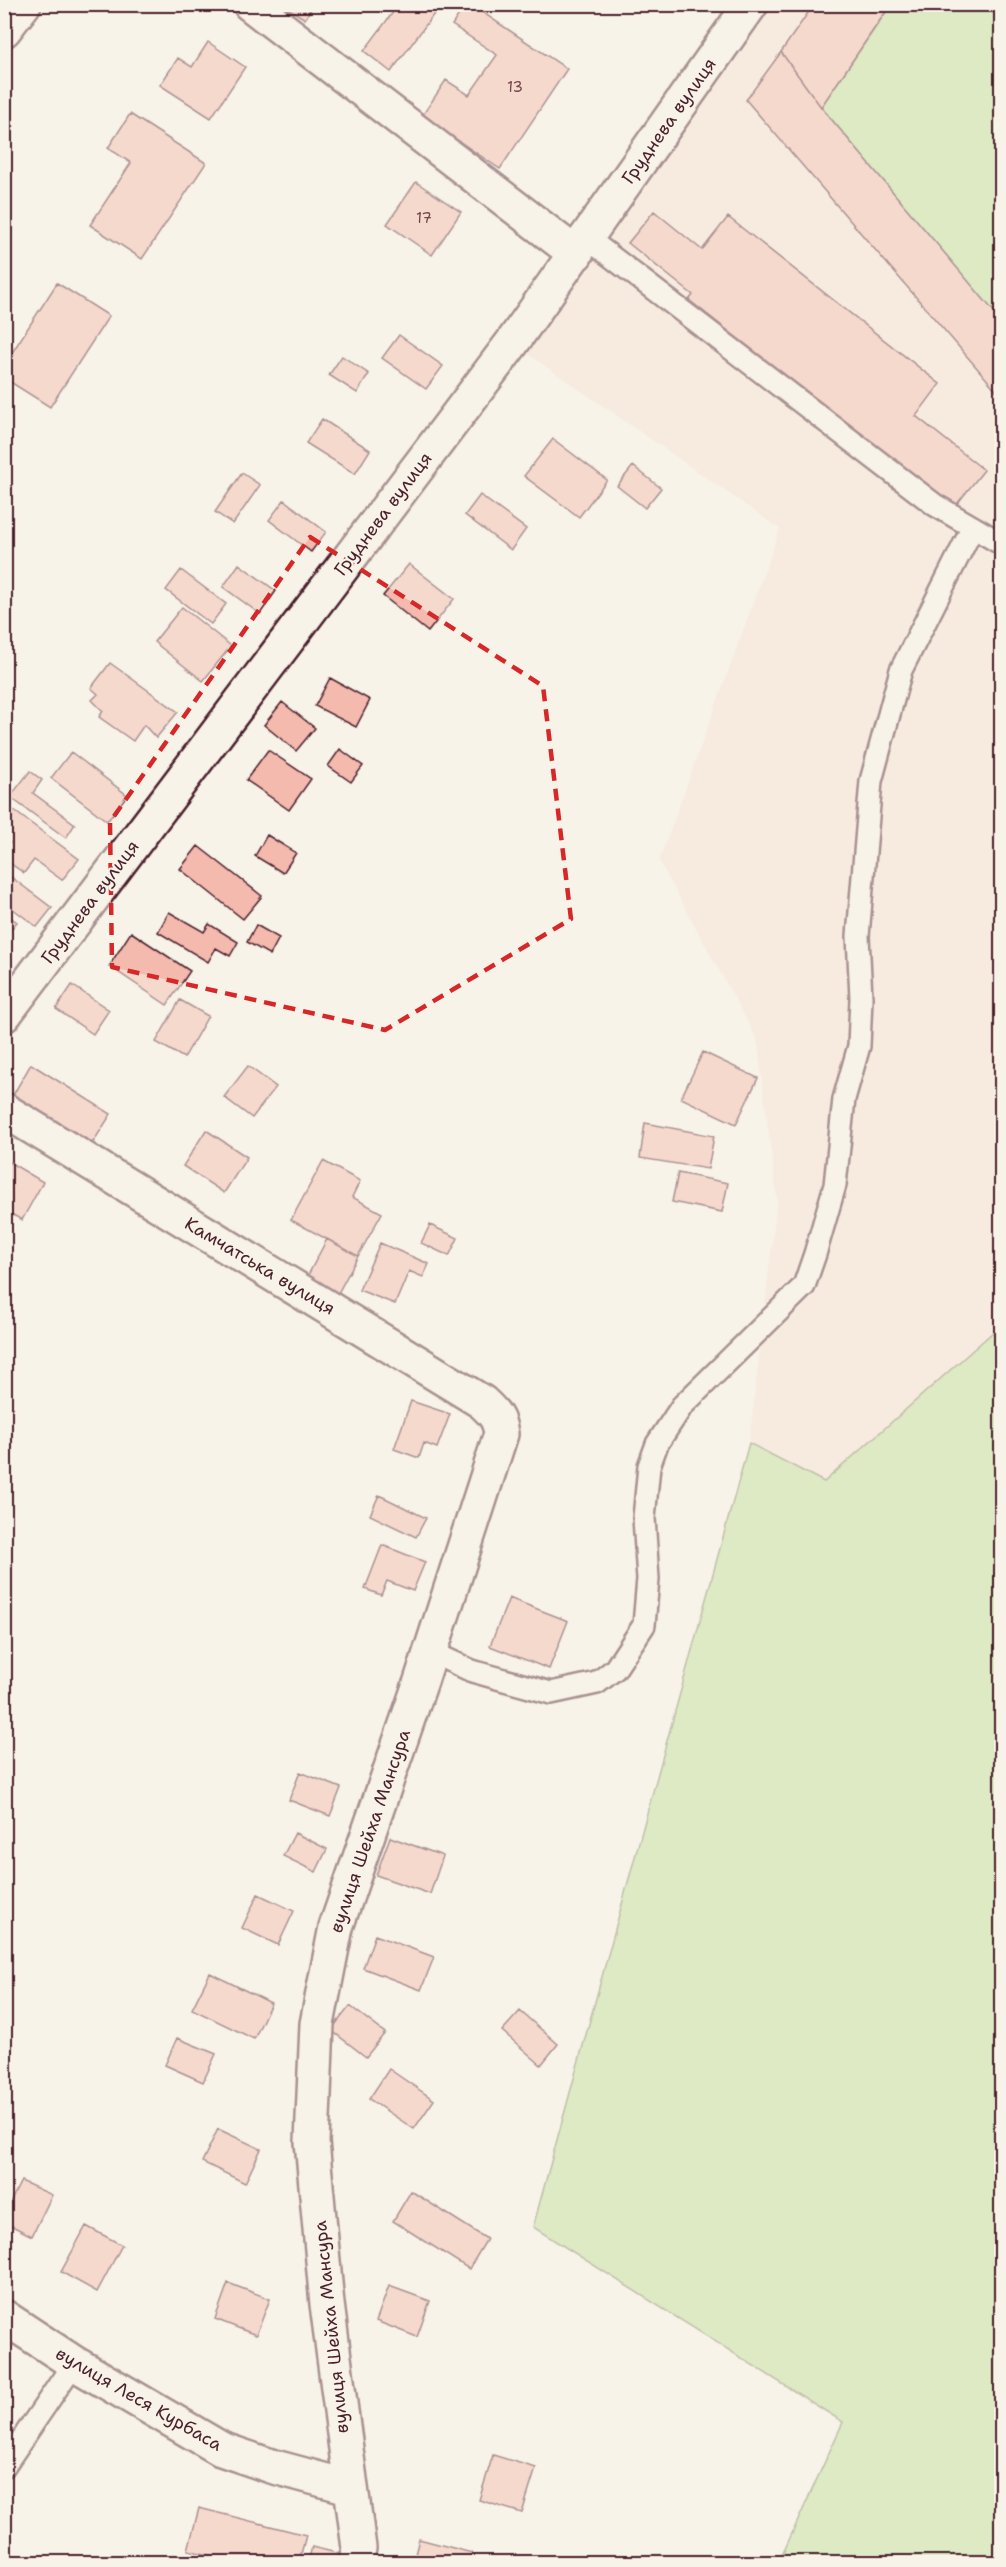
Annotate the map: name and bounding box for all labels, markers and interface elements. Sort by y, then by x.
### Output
street label: Груднева вулиця [616,53,722,189]
house number: 13 [507,77,523,97]
house number: 17 [416,208,432,228]
street label: Груднева вулиця [329,447,437,581]
street label: Груднева вулиця [36,835,144,969]
street label: Камчатська вулиця [180,1211,340,1321]
street label: вулиця Шейха Мансура [324,1726,416,1936]
street label: вулиця Шейха Мансура [308,2219,354,2435]
street label: вулиця Леся Курбаса [51,2341,227,2457]

